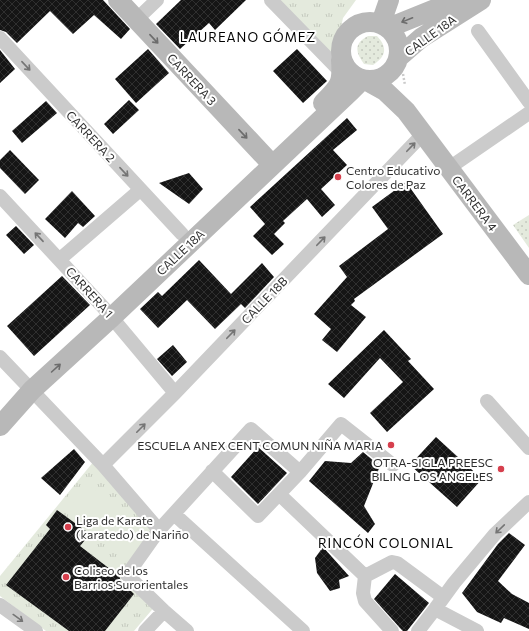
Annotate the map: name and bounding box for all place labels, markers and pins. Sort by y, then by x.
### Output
place label: Centro Educativo Colores de Paz [346,163,440,191]
marker: Centro Educativo Colores de Paz [333,172,343,182]
place label: ESCUELA ANEX CENT COMUN NIÑA MARIA [137,438,383,452]
marker: ESCUELA ANEX CENT COMUN NIÑA MARIA [386,440,396,450]
place label: OTRA-SIGLA PREESC BILING LOS ANGELES [371,455,493,483]
marker: OTRA-SIGLA PREESC BILING LOS ANGELES [496,464,506,474]
place label: Liga de Karate (karatedo) de Nariño [76,513,189,541]
marker: Liga de Karate (karatedo) de Nariño [63,522,73,532]
place label: Coliseo de los Barrios Surorientales [74,563,188,591]
marker: Coliseo de los Barrios Surorientales [61,572,71,582]

